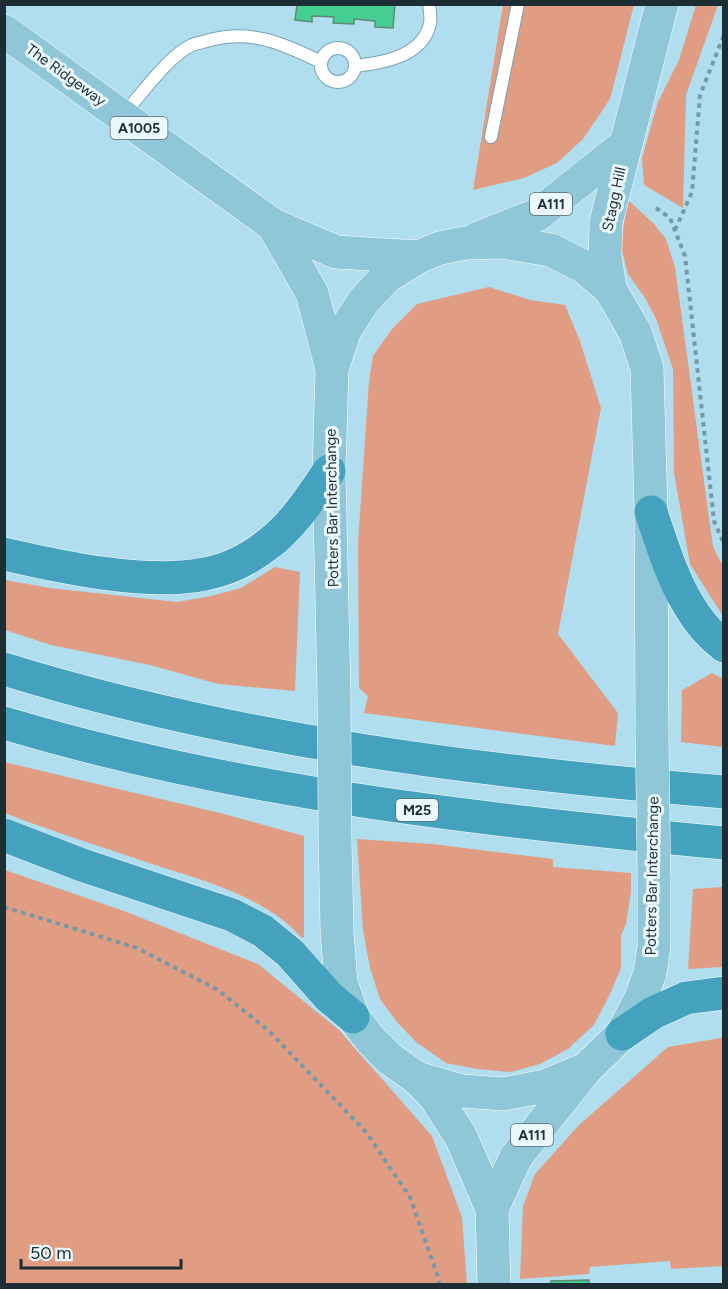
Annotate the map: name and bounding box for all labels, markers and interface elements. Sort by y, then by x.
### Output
street label: The Ridgeway [23,40,109,110]
road number: A1005 [110,117,168,139]
street label: Stagg Hill [598,165,630,233]
road number: A111 [530,193,572,215]
street label: Potters Bar Interchange [322,428,342,588]
street label: Potters Bar Interchange [642,796,662,956]
road number: M25 [396,799,438,821]
road number: A111 [511,1124,553,1146]
scale bar [21,1232,182,1270]
text: 50 m [30,1242,72,1264]

